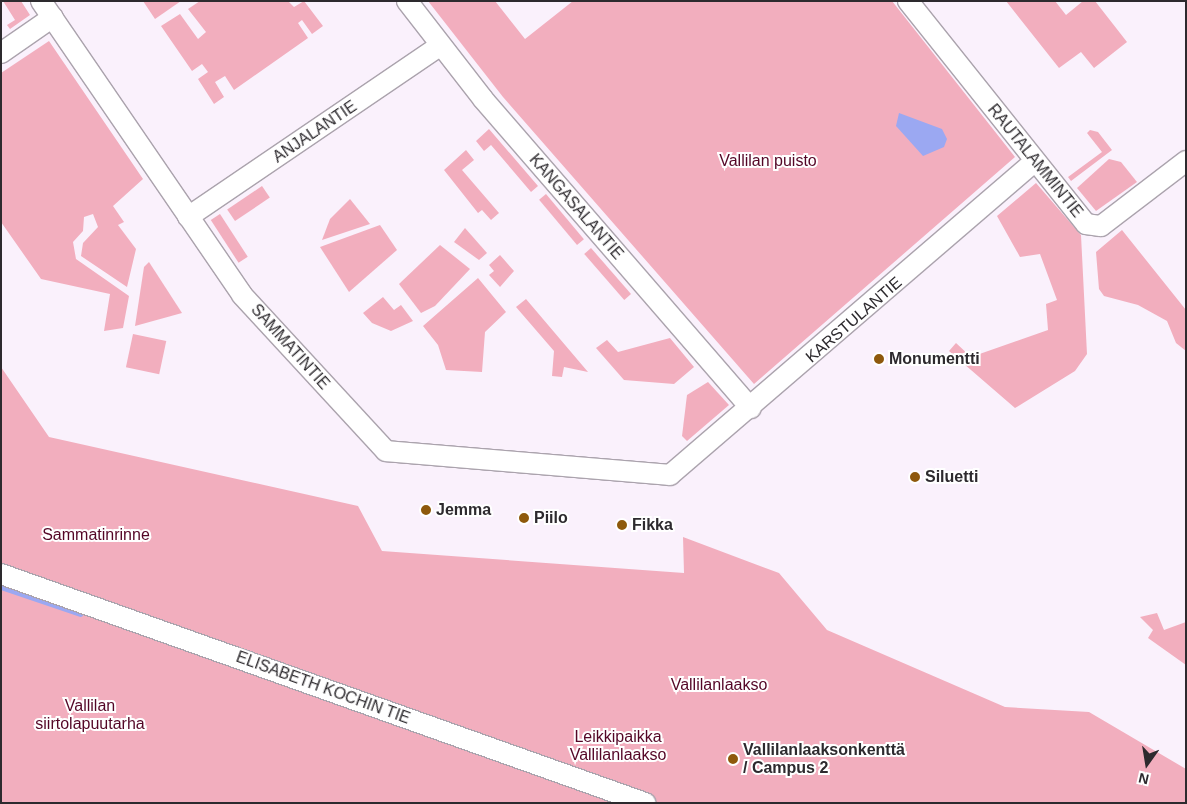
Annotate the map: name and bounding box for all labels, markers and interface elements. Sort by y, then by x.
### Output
street label: ANJALANTIE [269,97,361,167]
street label: RAUTALAMMINTIE [983,100,1087,222]
street label: KANGASALANTIE [525,150,627,264]
park label: Vallilan puisto [719,151,817,171]
street label: KARSTULANTIE [802,273,906,367]
street label: SAMMATINTIE [247,300,333,394]
place label: Monumentti [889,349,980,369]
marker: Monumentti [873,353,885,365]
place label: Siluetti [925,467,978,487]
marker: Siluetti [909,471,921,483]
place label: Jemma [436,500,491,520]
marker: Jemma [420,504,432,516]
place label: Piilo [534,508,568,528]
marker: Piilo [518,512,530,524]
place label: Fikka [632,515,673,535]
marker: Fikka [616,519,628,531]
park label: Sammatinrinne [42,525,150,545]
street label: ELISABETH KOCHIN TIE [233,648,413,728]
park label: Vallilanlaakso [671,675,767,695]
park label: Vallilan siirtolapuutarha [35,696,145,734]
park label: Leikkipaikka Vallilanlaakso [570,727,666,765]
north arrow [1122,739,1172,789]
place label: Vallilanlaaksonkenttä / Campus 2 [743,740,905,778]
marker: Vallilanlaaksonkenttä / Campus 2 [727,753,739,765]
text: N [1137,770,1150,788]

